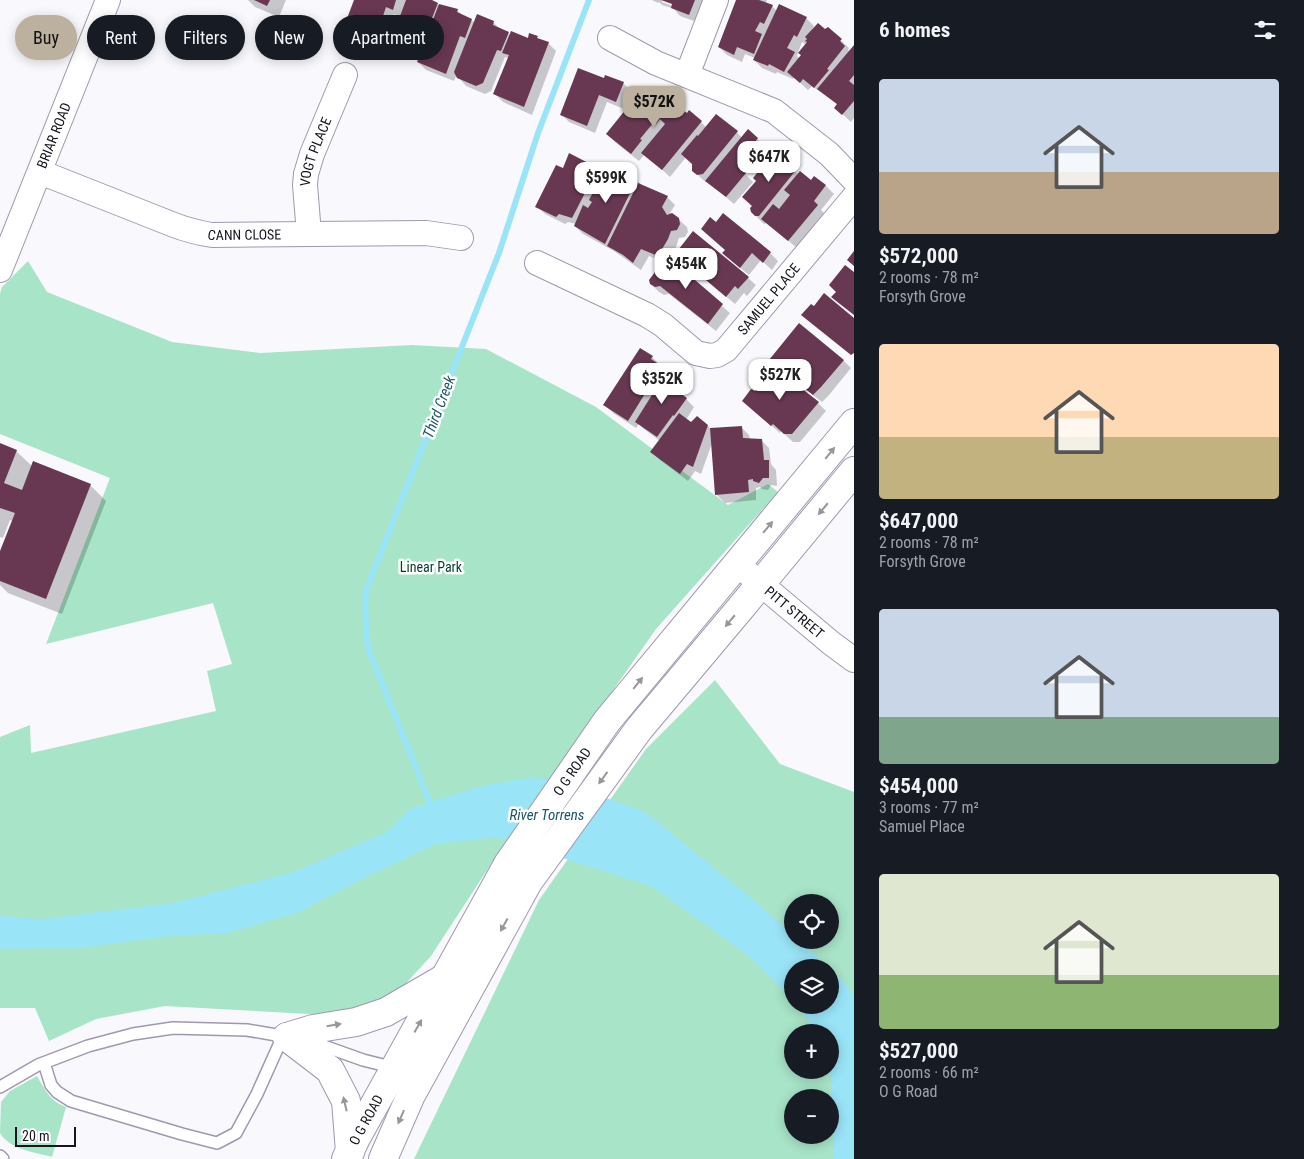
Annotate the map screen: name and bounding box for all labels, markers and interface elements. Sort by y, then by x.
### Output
chip: Buy [15,15,77,60]
chip: Rent [87,15,155,60]
chip: Filters [165,15,245,60]
chip: New [255,15,323,60]
chip: Apartment [333,15,444,60]
icon: filters [1251,16,1279,44]
text: 6 homes [879,18,950,42]
pin: $572K [619,86,689,128]
text: $572K [633,92,675,111]
street label: BRIAR ROAD [34,100,74,170]
icon: home [1034,112,1124,202]
street label: VOGT PLACE [297,115,334,187]
pin: $647K [734,140,804,183]
text: $647K [748,147,790,166]
pin: $599K [571,162,641,204]
text: $599K [585,168,627,187]
street label: CANN CLOSE [207,226,281,243]
text: $572,000 [879,244,958,268]
pin: $454K [651,248,721,290]
text: $454K [665,254,707,273]
street label: SAMUEL PLACE [734,260,803,338]
text: 2 rooms · 78 m² [879,268,979,287]
text: Forsyth Grove [879,287,966,306]
pin: $527K [745,358,815,401]
pin: $352K [627,362,697,405]
text: $527K [759,365,801,384]
text: $352K [641,369,683,388]
water label: Third Creek [419,373,459,441]
icon: home [1034,377,1124,467]
one-way arrow [824,446,835,459]
one-way arrow [817,502,829,514]
text: $647,000 [879,509,958,533]
one-way arrow [763,520,774,533]
text: 2 rooms · 78 m² [879,533,979,552]
text: Forsyth Grove [879,552,966,571]
park label: Linear Park [400,559,463,575]
street label: PITT STREET [762,583,827,642]
one-way arrow [724,615,735,628]
icon: home [1034,642,1124,732]
one-way arrow [632,677,643,690]
street label: O G ROAD [550,744,594,799]
one-way arrow [598,771,609,784]
text: $454,000 [879,774,958,798]
text: 3 rooms · 77 m² [879,798,979,817]
water label: River Torrens [510,806,585,824]
text: Samuel Place [879,817,965,836]
map controls [784,894,839,1144]
button: locate [784,894,839,949]
icon: home [1034,907,1124,997]
one-way arrow [500,918,508,932]
button: layers [784,959,839,1014]
one-way arrow [414,1018,422,1033]
one-way arrow [326,1021,342,1029]
button: + [784,1024,839,1079]
text: $527,000 [879,1039,958,1063]
text: 2 rooms · 66 m² [879,1063,979,1082]
text: O G Road [879,1082,938,1101]
button: − [784,1089,839,1144]
street label: O G ROAD [346,1092,386,1148]
one-way arrow [341,1096,349,1111]
one-way arrow [397,1110,405,1124]
scale bar [15,1124,76,1147]
text: 20 m [22,1128,50,1144]

